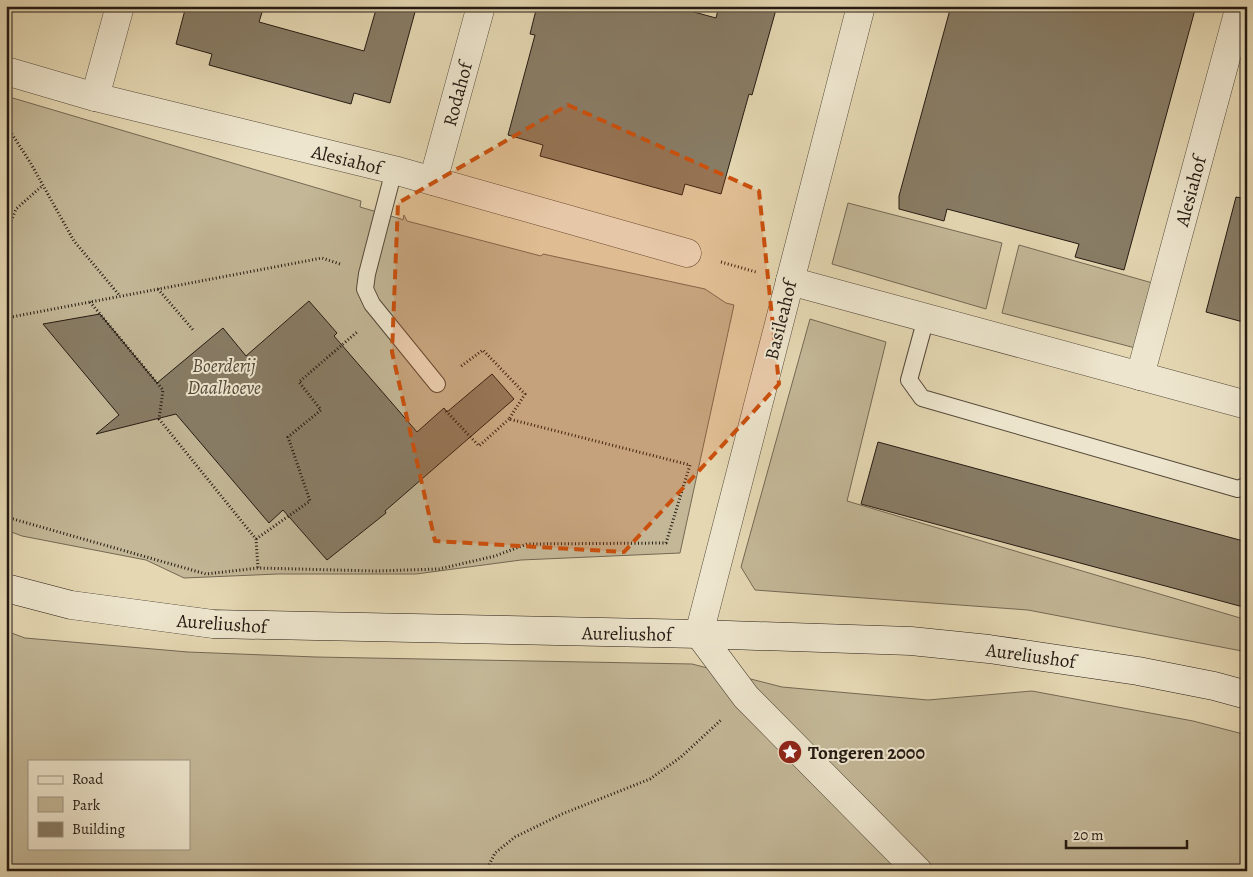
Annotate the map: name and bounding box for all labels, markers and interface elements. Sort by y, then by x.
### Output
street label: Rodahof [437,57,480,129]
street label: Alesiahof [308,138,387,182]
street label: Alesiahof [1169,151,1213,230]
street label: Basileahof [759,275,804,363]
park label: Boerderij Daalhoeve [187,353,261,401]
street label: Aureliushof [175,608,271,640]
street label: Aureliushof [581,620,675,648]
street label: Aureliushof [983,637,1080,676]
place icon: Tongeren 2000 [777,739,803,765]
place label: Tongeren 2000 [808,740,925,766]
legend [28,760,190,850]
text: Road [72,769,104,789]
text: Park [72,795,101,815]
scale bar [1066,817,1187,849]
text: Building [72,819,125,839]
text: 20 m [1073,825,1104,845]

